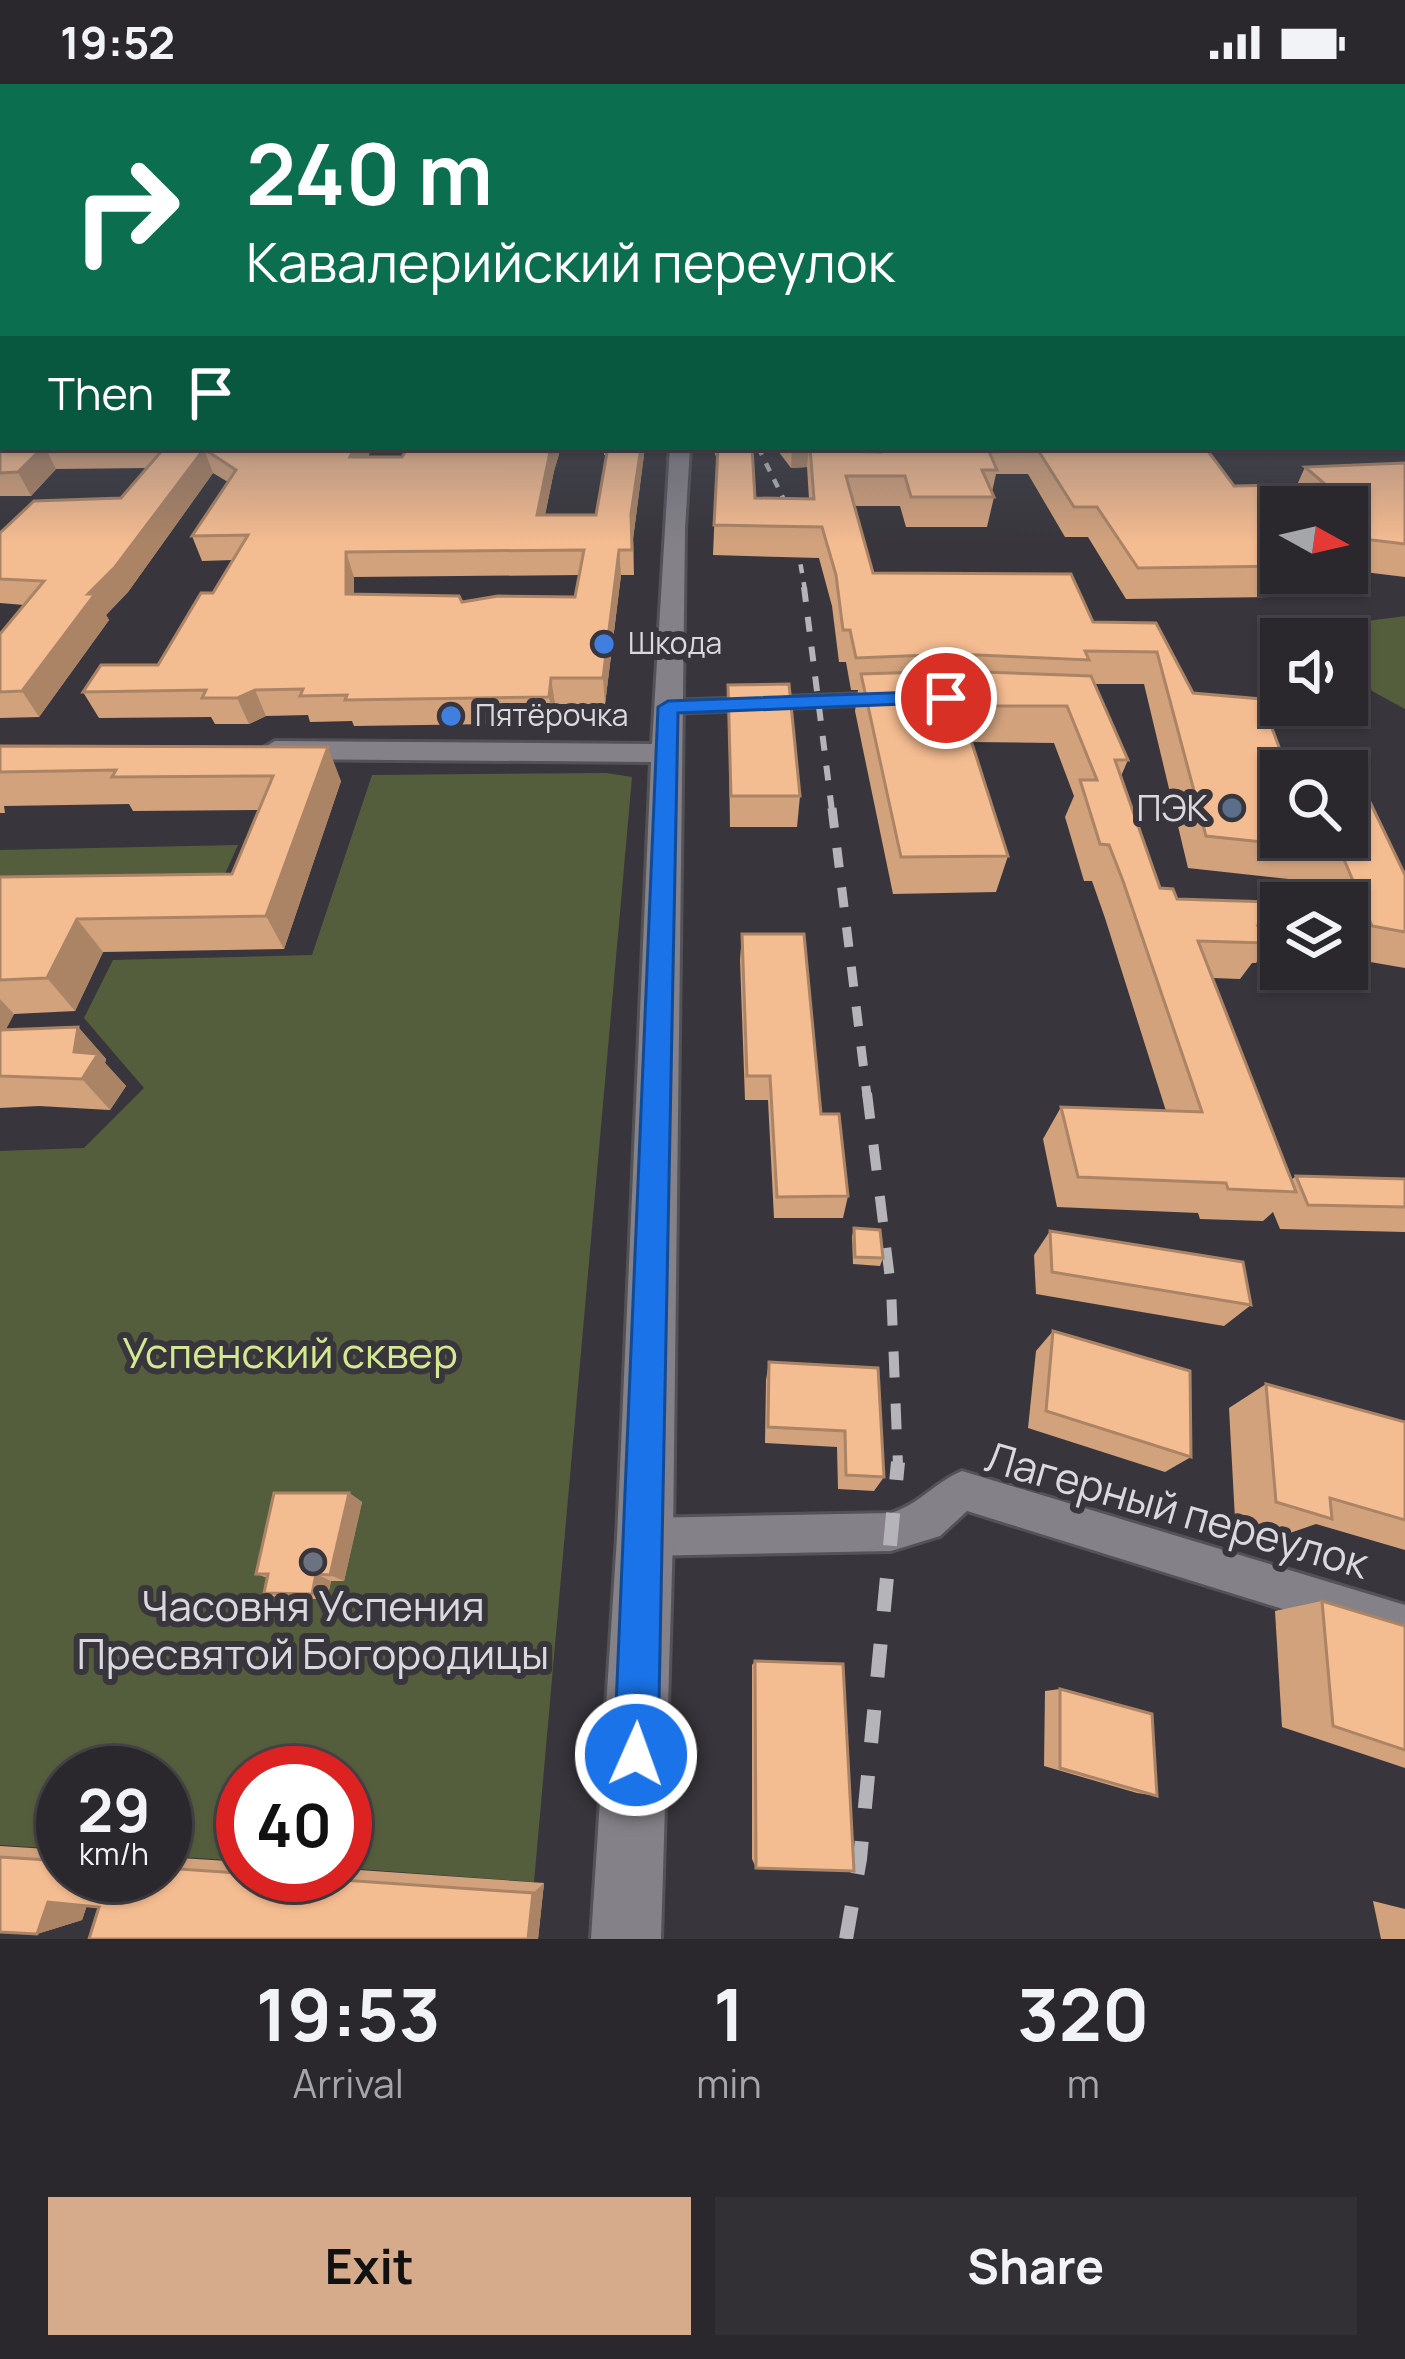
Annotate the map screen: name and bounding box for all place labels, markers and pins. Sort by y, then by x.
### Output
place label: Шкода [628,622,722,663]
marker: Шкода [591,631,617,657]
pin [895,647,997,749]
place label: Пятёрочка [475,694,628,735]
marker: Пятёрочка [438,703,464,729]
place label: ПЭК [1136,783,1209,832]
marker: ПЭК [1219,795,1245,821]
marker: Часовня Успения Пресвятой Богородицы [300,1549,326,1575]
place label: Часовня Успения Пресвятой Богородицы [77,1576,549,1682]

